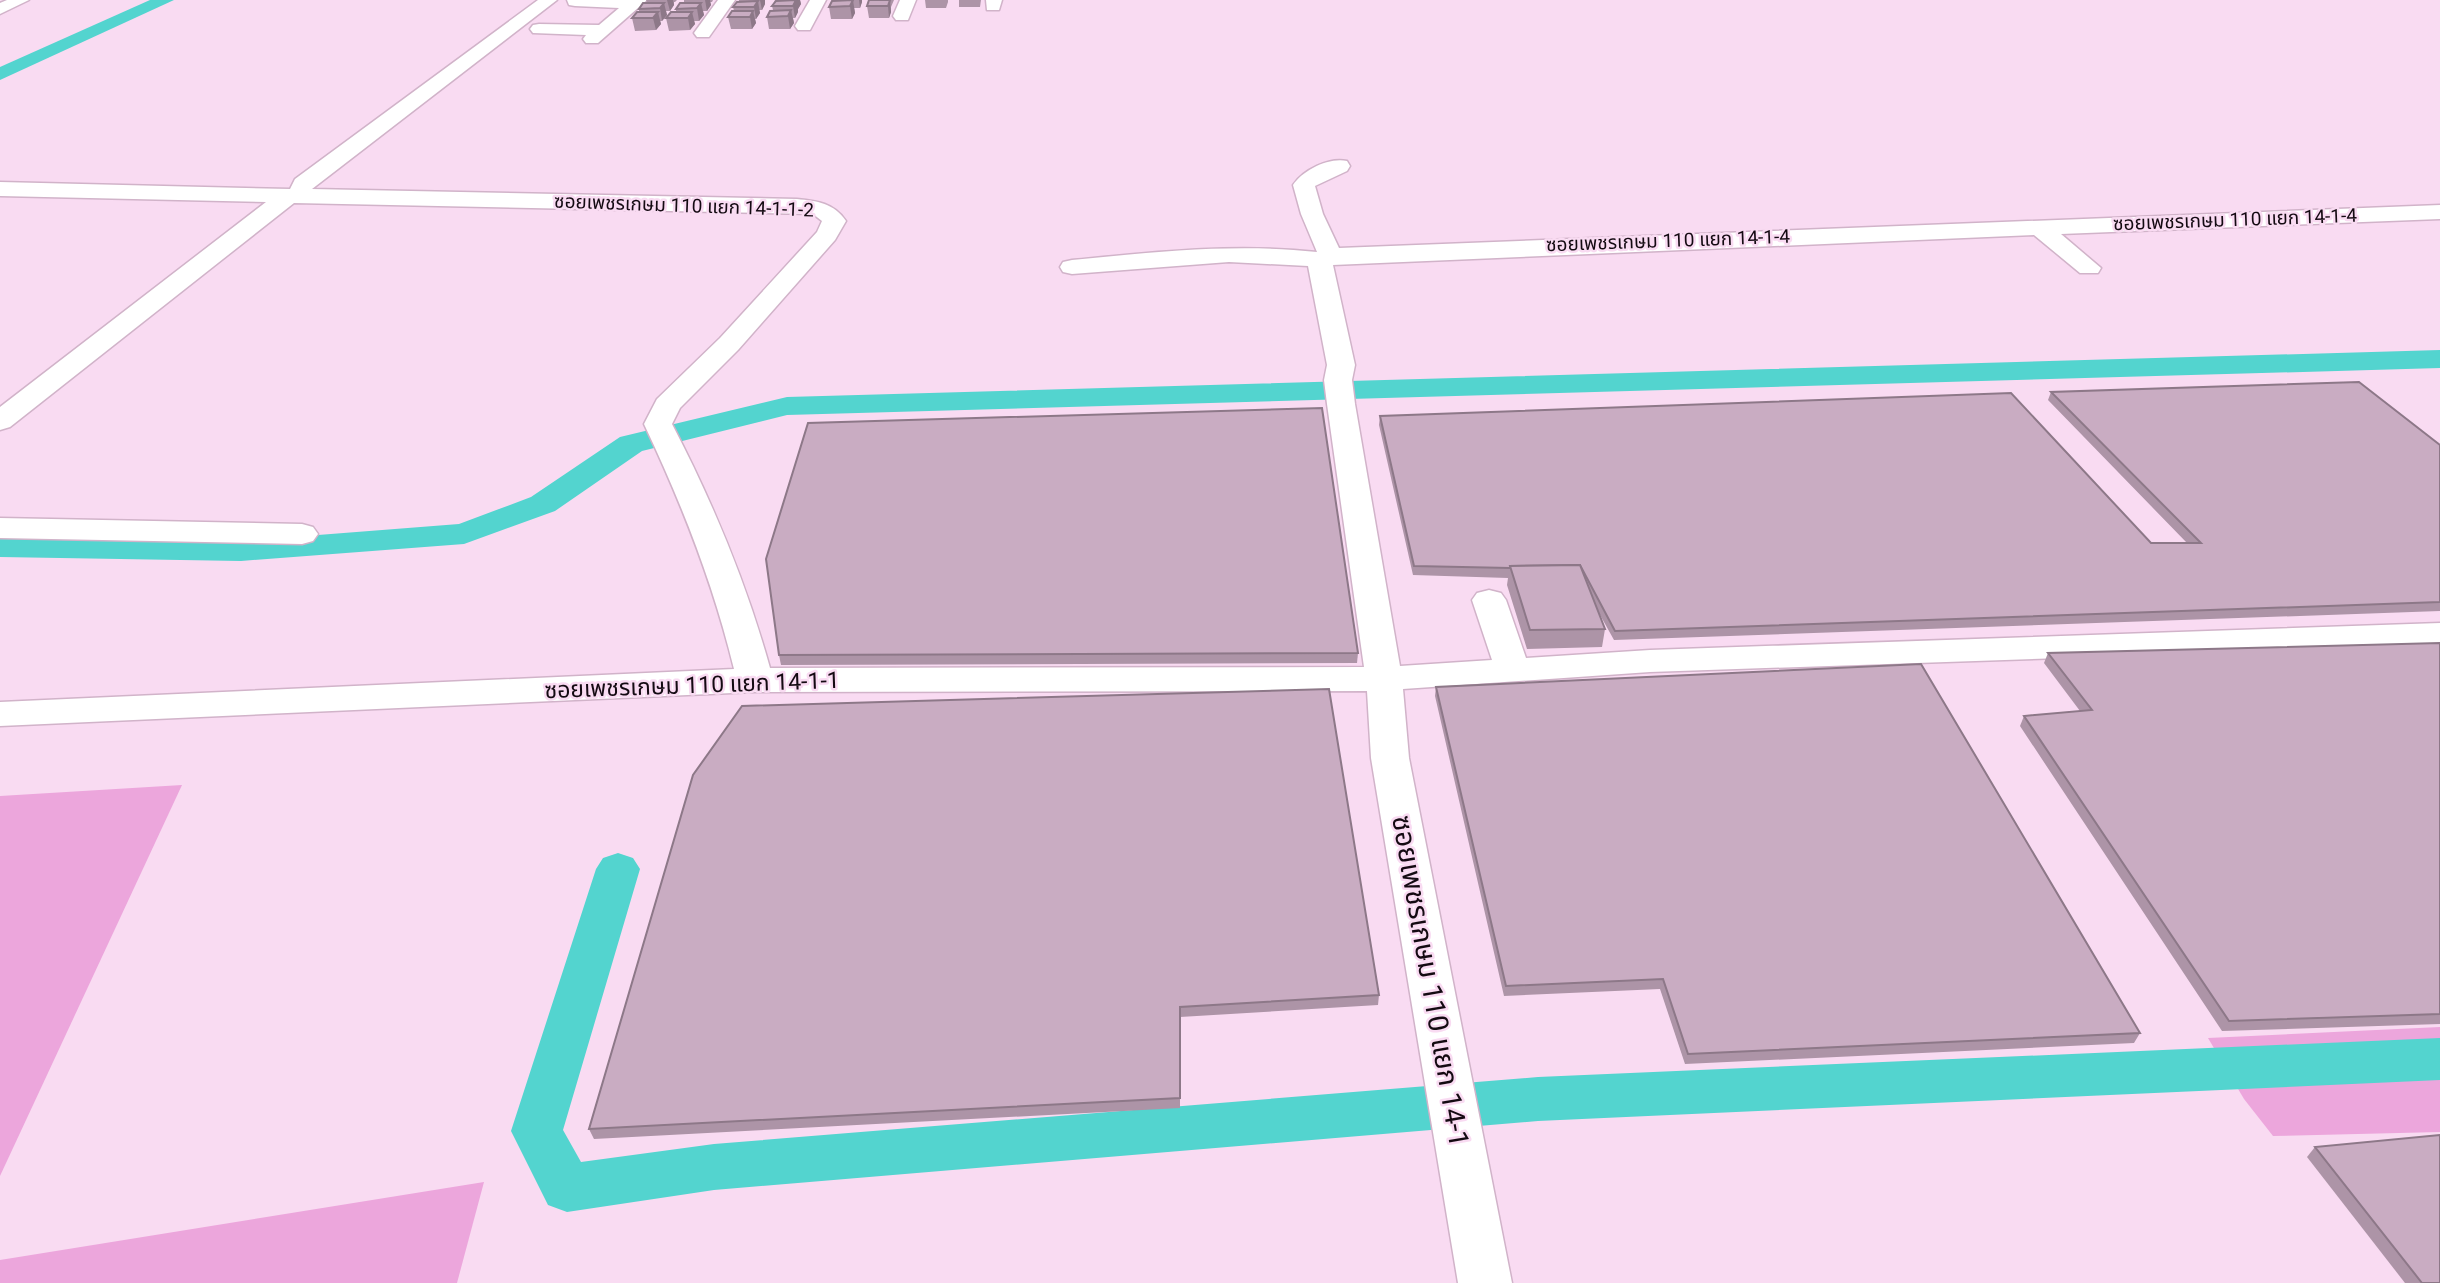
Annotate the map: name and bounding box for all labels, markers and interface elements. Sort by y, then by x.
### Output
street label: ซอยเพชรเกษม 110 แยก 14-1-1-2 [554,189,814,222]
street label: ซอยเพชรเกษม 110 แยก 14-1-4 [2113,204,2358,235]
street label: ซอยเพชรเกษม 110 แยก 14-1-4 [1546,225,1791,256]
street label: ซอยเพชรเกษม 110 แยก 14-1-1 [544,667,840,704]
street label: ซอยเพชรเกษม 110 แยก 14-1 [1385,813,1476,1149]

